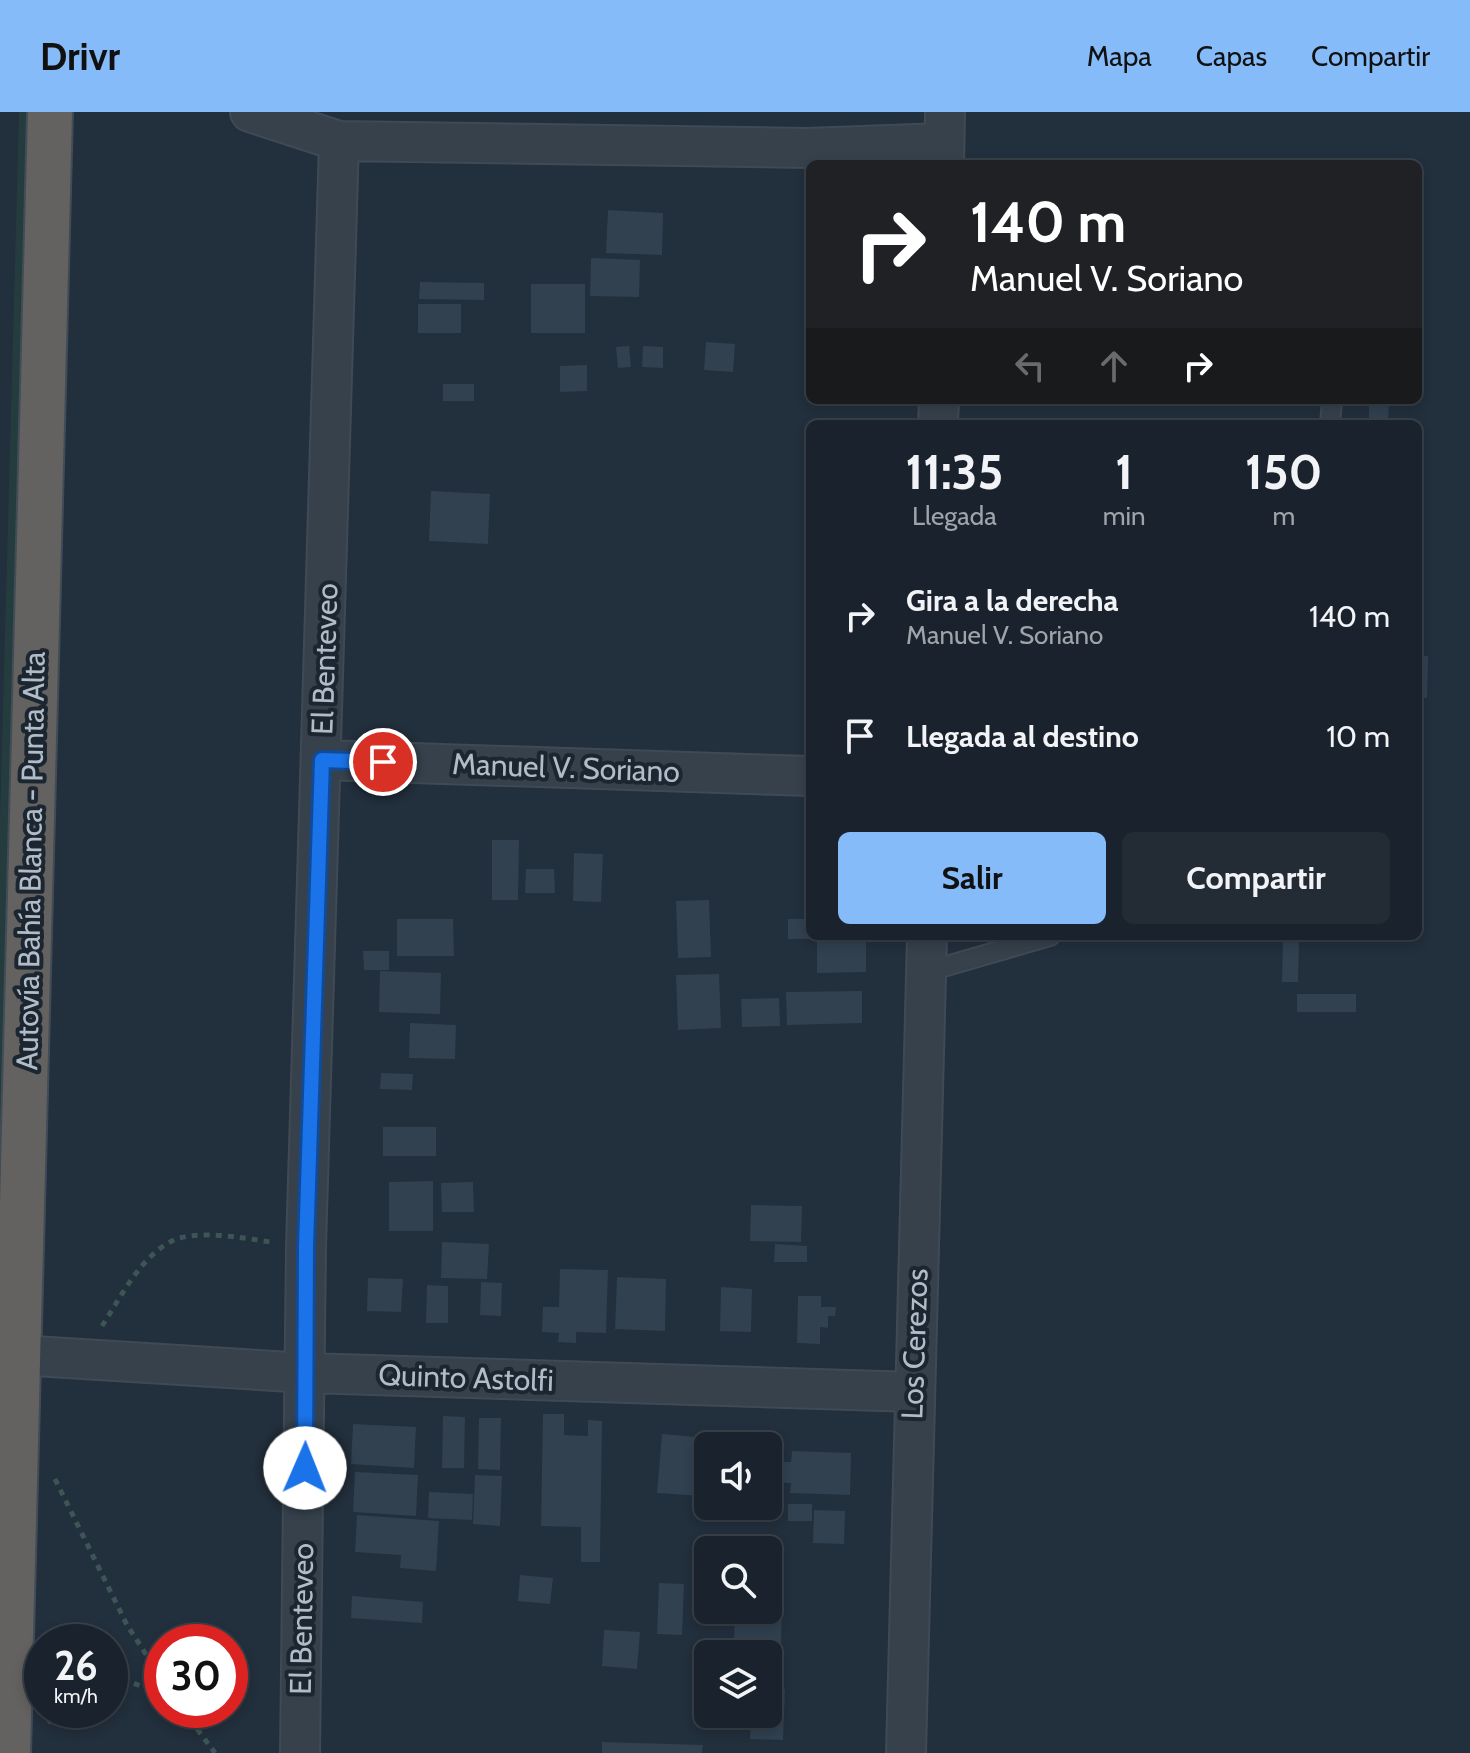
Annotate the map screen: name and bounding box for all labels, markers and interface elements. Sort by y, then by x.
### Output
text: Drivr [40,33,120,80]
text: Mapa [1087,39,1152,73]
text: Capas [1196,39,1267,73]
text: Compartir [1311,39,1430,73]
text: 140 m [970,188,1126,256]
icon: right [838,192,942,296]
text: Manuel V. Soriano [970,256,1243,300]
icon: left [1008,344,1052,388]
icon: ahead [1092,344,1136,388]
icon: right [1176,344,1220,388]
text: 11:35 [906,443,1003,501]
text: 1 [1115,443,1133,501]
text: 150 [1245,443,1322,501]
text: Llegada [912,500,997,532]
text: min [1103,500,1146,532]
text: m [1272,500,1295,532]
street label: El Benteveo [303,582,346,736]
text: Gira a la derecha [906,582,1118,619]
icon: right [838,594,882,638]
text: 140 m [1309,598,1390,635]
text: Manuel V. Soriano [906,619,1103,651]
street label: Autovía Bahía Blanca - Punta Alta [8,651,53,1071]
icon: arrive [838,714,882,758]
text: Llegada al destino [906,718,1139,755]
text: 10 m [1326,718,1390,755]
pin [349,728,417,796]
icon: arrive [361,740,405,784]
street label: Manuel V. Soriano [452,745,680,790]
button: Salir [838,832,1106,924]
button: Compartir [1122,832,1390,924]
street label: Los Cerezos [893,1268,936,1420]
street label: Quinto Astolfi [378,1356,554,1399]
position arrow [263,1426,347,1510]
map controls [694,1432,782,1728]
button: sound [694,1432,782,1520]
button: search [694,1536,782,1624]
street label: El Benteveo [282,1543,321,1695]
speed limit sign: 30 [144,1624,248,1728]
button: layers [694,1640,782,1728]
text: 26 [54,1641,98,1690]
text: km/h [54,1684,98,1708]

